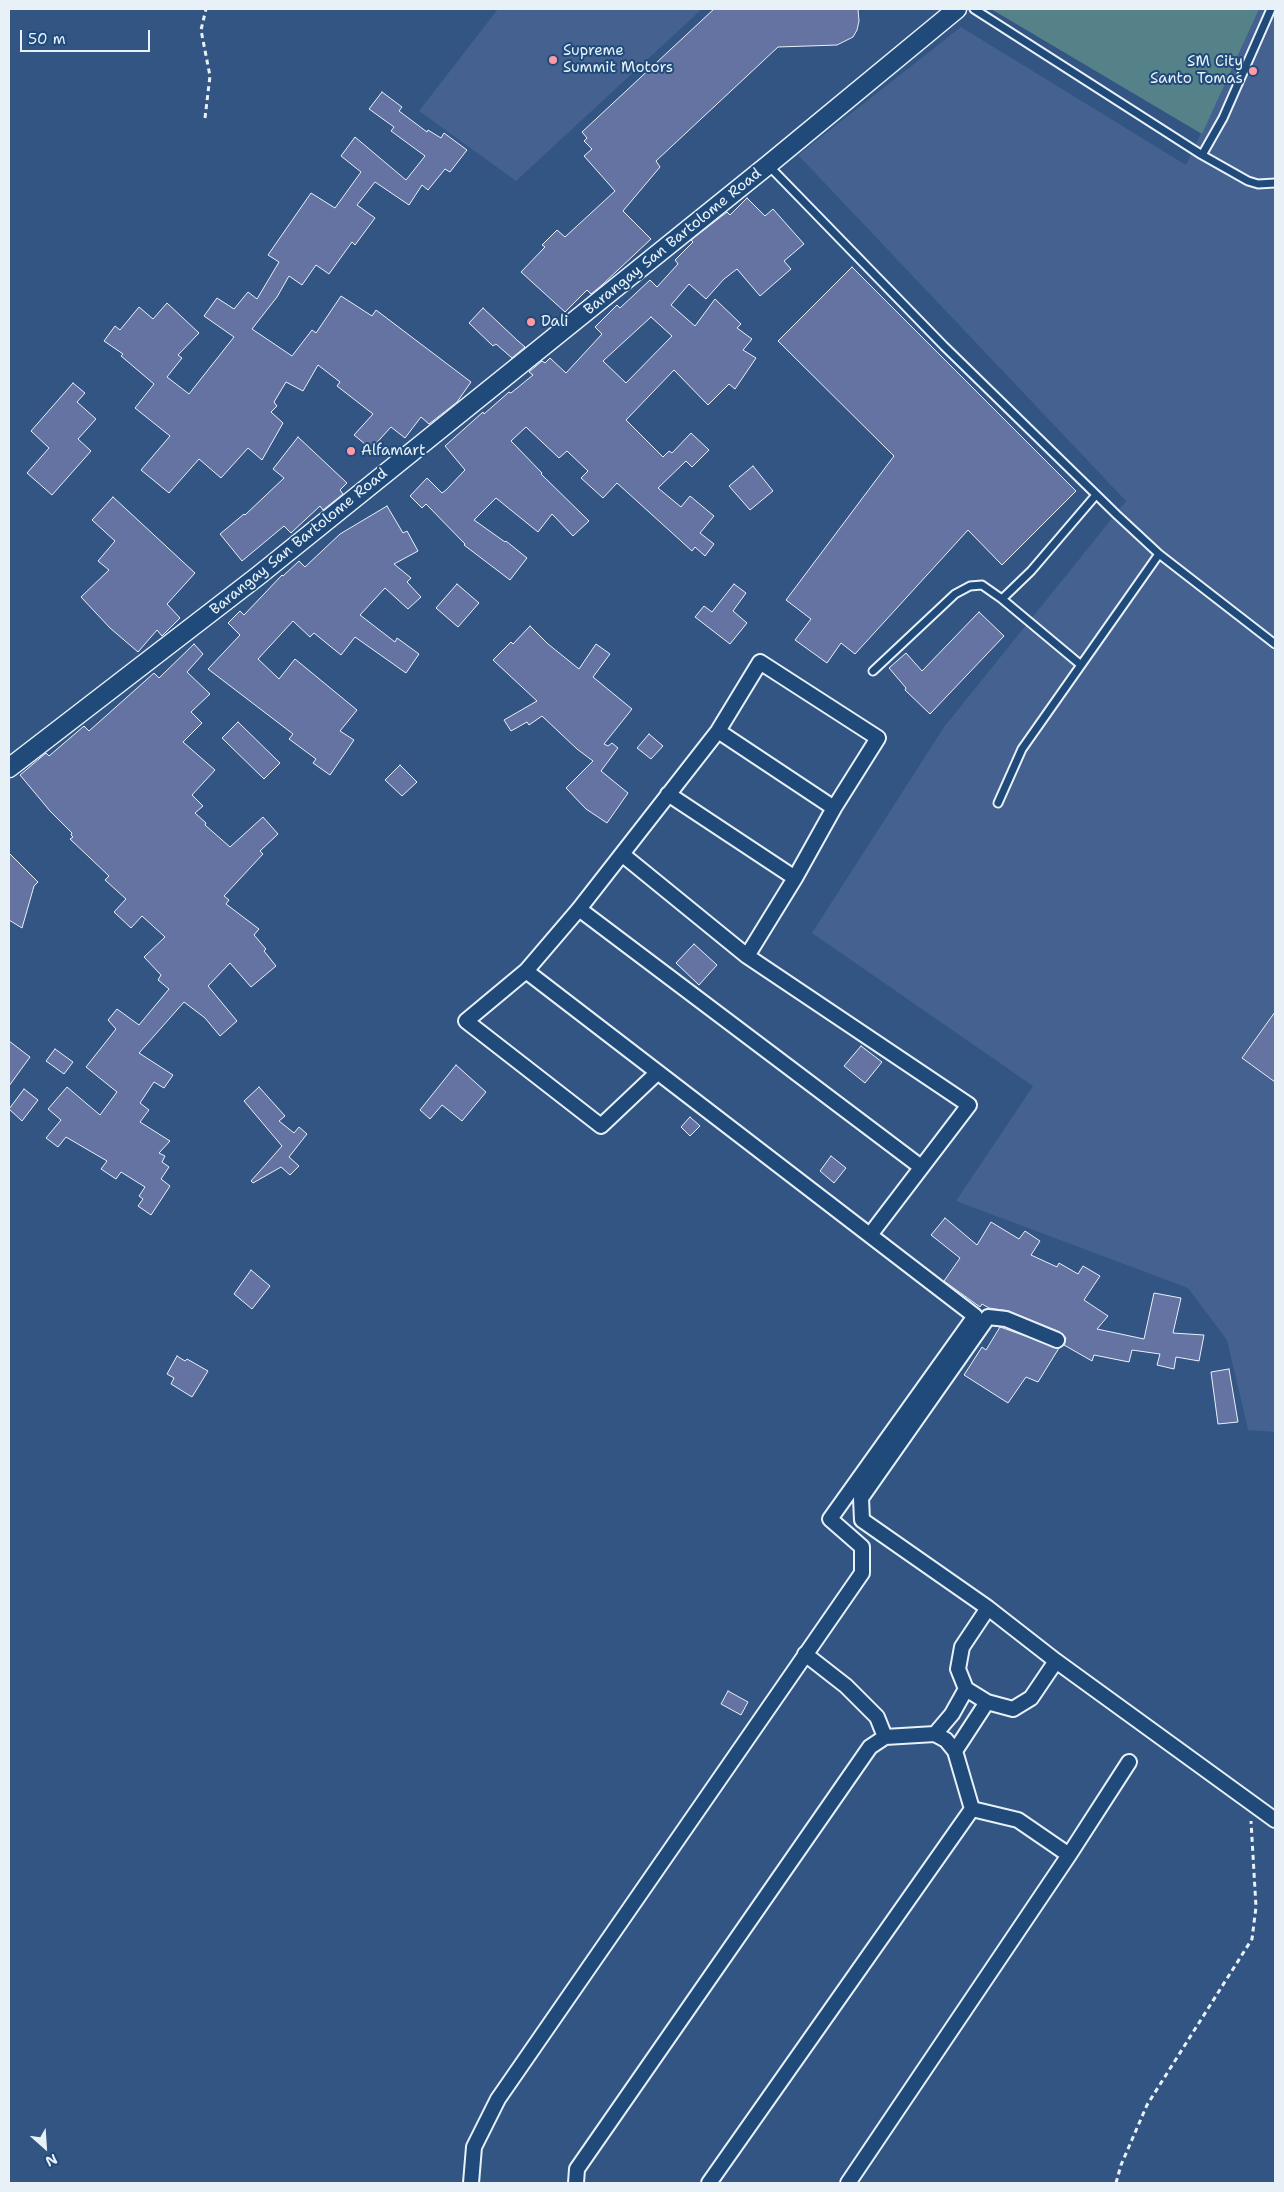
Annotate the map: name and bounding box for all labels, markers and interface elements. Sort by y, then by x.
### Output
scale bar [22,20,152,52]
text: 50 m [28,29,66,49]
place label: Supreme Summit Motors [563,42,673,77]
place label: SM City Santo Tomas [1150,53,1243,88]
marker: Supreme Summit Motors [547,54,559,66]
marker: SM City Santo Tomas [1247,65,1259,77]
street label: Barangay San Bartolome Road [581,165,765,319]
place label: Dali [541,313,569,331]
marker: Dali [525,316,537,328]
place label: Alfamart [361,442,425,460]
marker: Alfamart [345,445,357,457]
street label: Barangay San Bartolome Road [207,465,391,619]
north arrow [20,2122,70,2172]
text: N [43,2150,61,2171]

